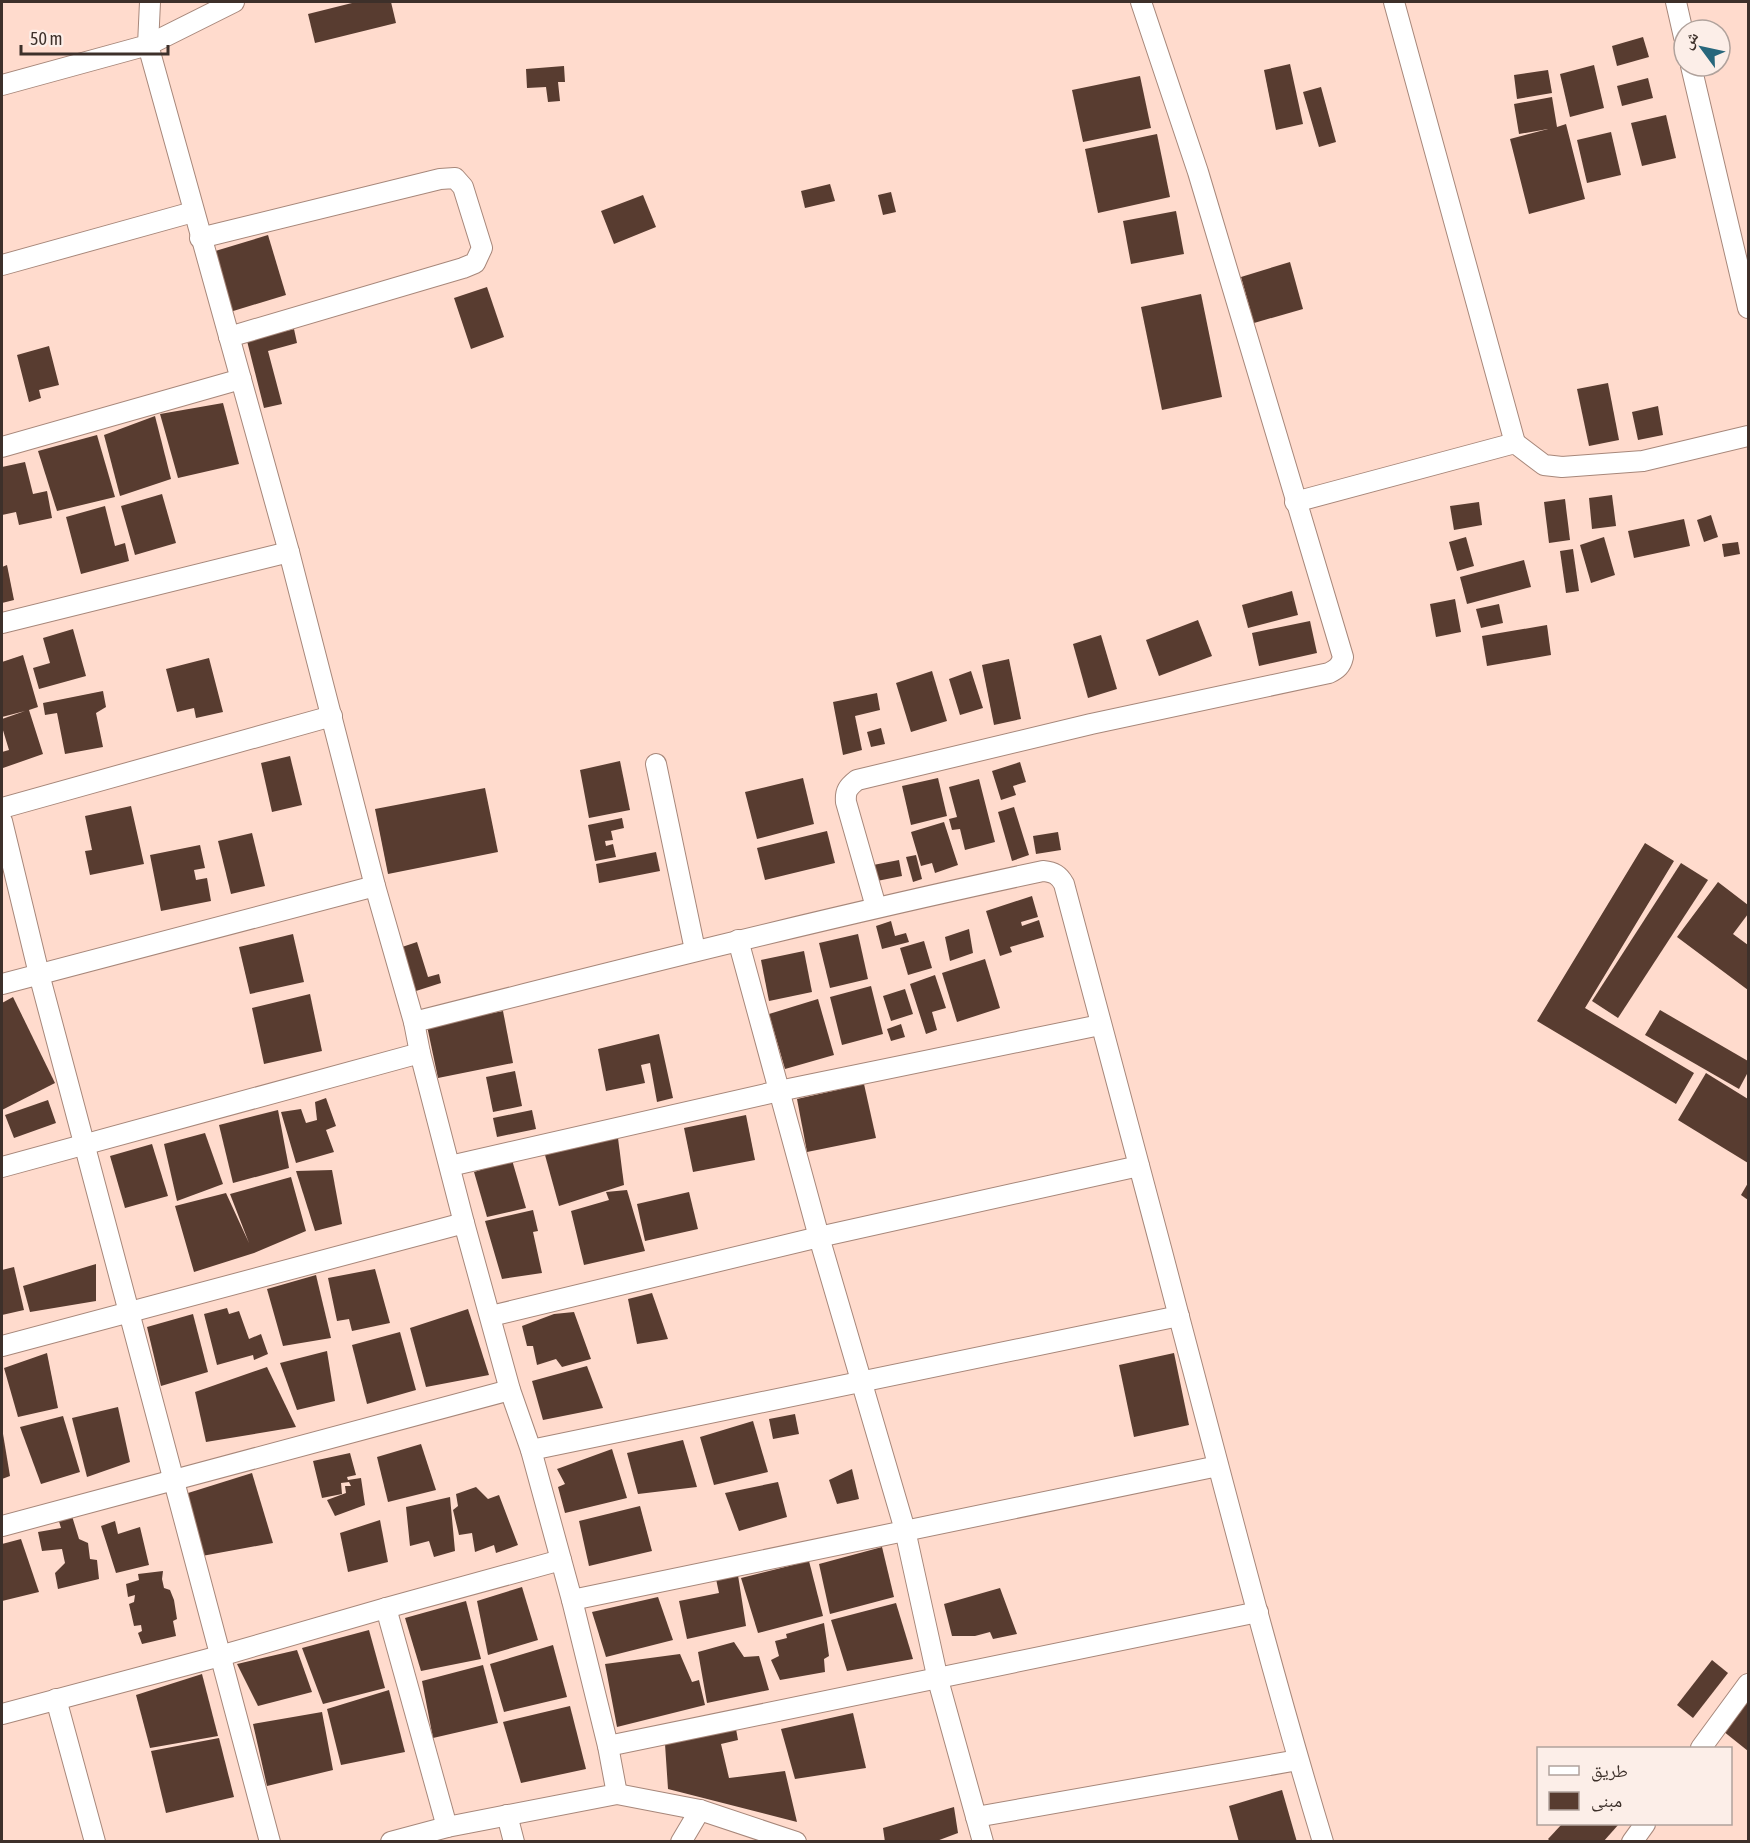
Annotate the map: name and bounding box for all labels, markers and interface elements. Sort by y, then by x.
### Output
scale bar [21,18,168,56]
north arrow [1672,18,1732,78]
text: 50 m [30,28,62,49]
text: ش [1677,28,1702,52]
legend [1537,1747,1732,1825]
text: طريق [1591,1760,1628,1782]
text: مبنى [1591,1790,1622,1812]

